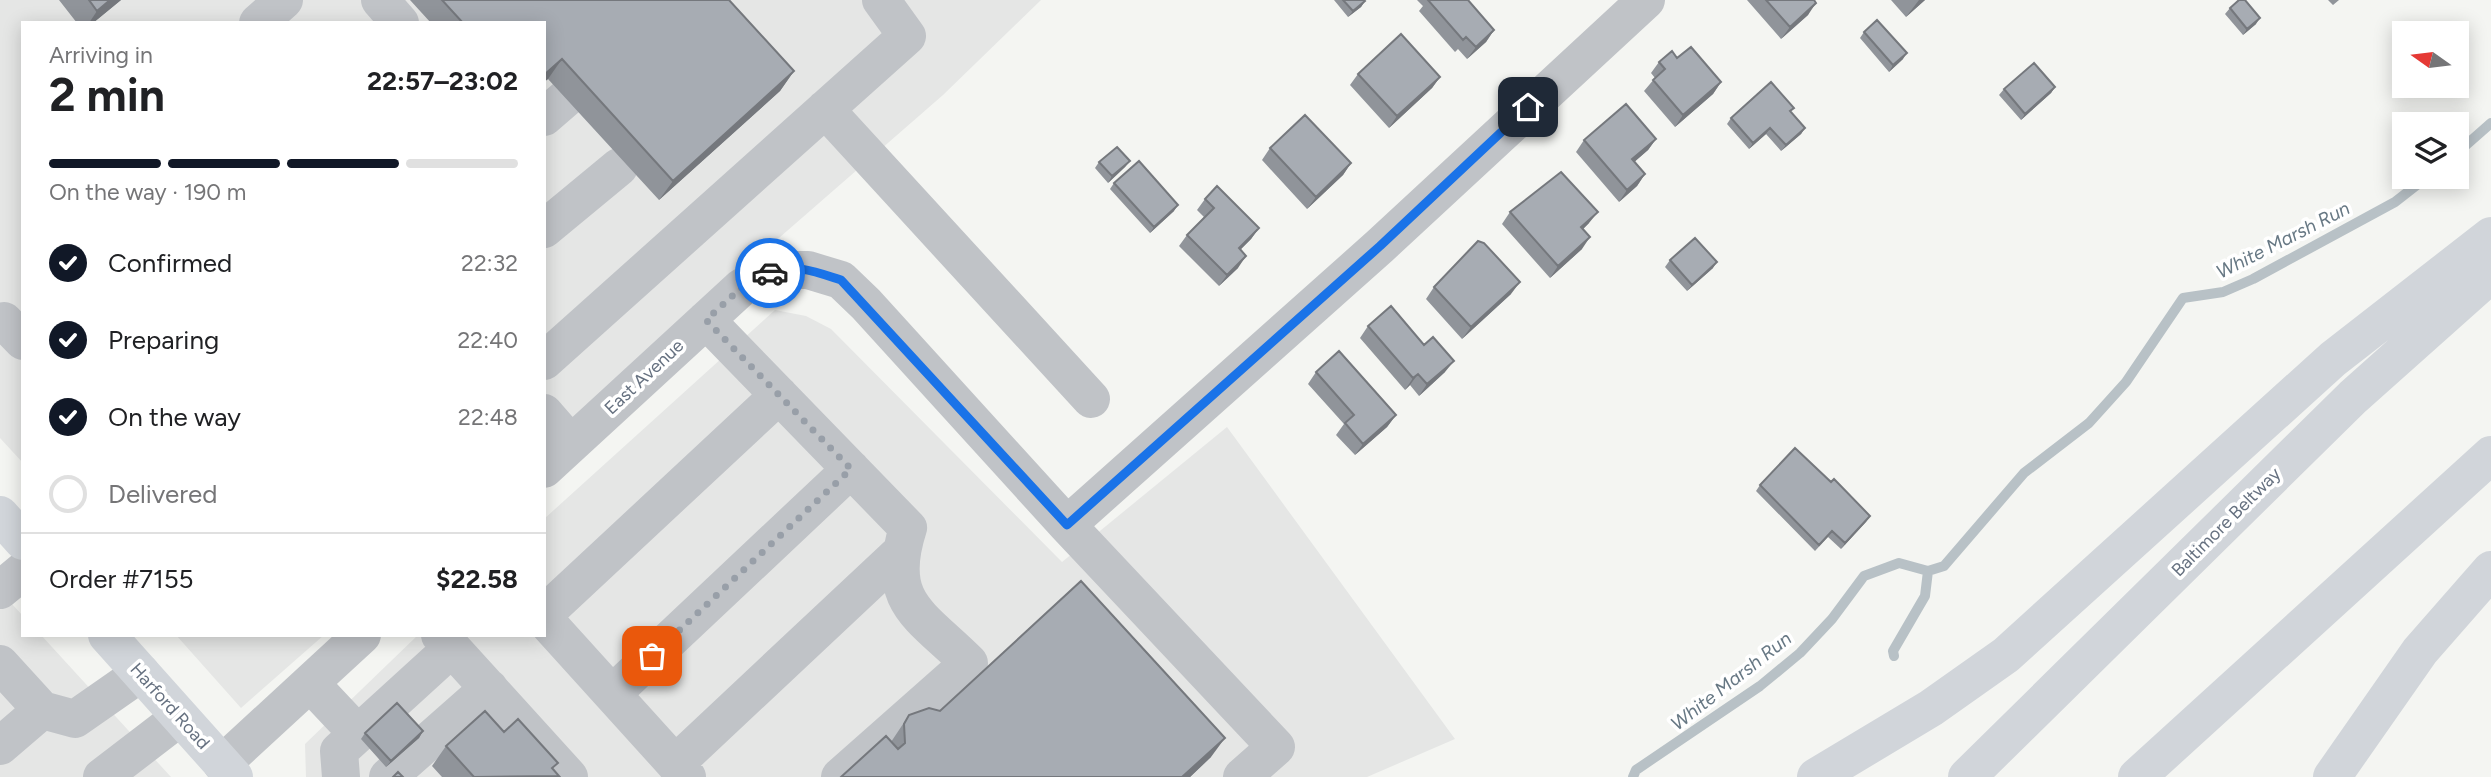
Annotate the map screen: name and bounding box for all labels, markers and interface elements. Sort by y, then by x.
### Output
north arrow [2392,21,2469,98]
map controls [2392,21,2469,189]
text: Arriving in [49,41,153,69]
text: 22:57–23:02 [367,65,518,97]
text: 2 min [49,67,165,123]
pin [1498,77,1558,137]
icon: home [1509,88,1547,126]
button: layers [2392,112,2469,189]
text: On the way · 190 m [49,178,246,206]
water label: White Marsh Run [2212,196,2354,284]
courier [735,238,805,308]
icon: check [49,244,87,282]
text: Confirmed [108,247,232,279]
text: 22:32 [461,249,518,277]
icon: car [751,254,789,292]
icon: check [49,321,87,359]
text: Preparing [108,324,219,356]
text: 22:40 [457,326,518,354]
street label: East Avenue [600,335,688,419]
icon: check [49,398,87,436]
text: On the way [108,401,241,433]
text: 22:48 [458,403,518,431]
street label: Baltimore Beltway [2167,463,2285,581]
text: Delivered [108,478,217,510]
text: Order #7155 [49,563,194,595]
text: $22.58 [436,563,518,595]
pin [622,626,682,686]
water label: White Marsh Run [1666,627,1796,735]
icon: bag [633,637,671,675]
street label: Harford Road [126,658,214,754]

